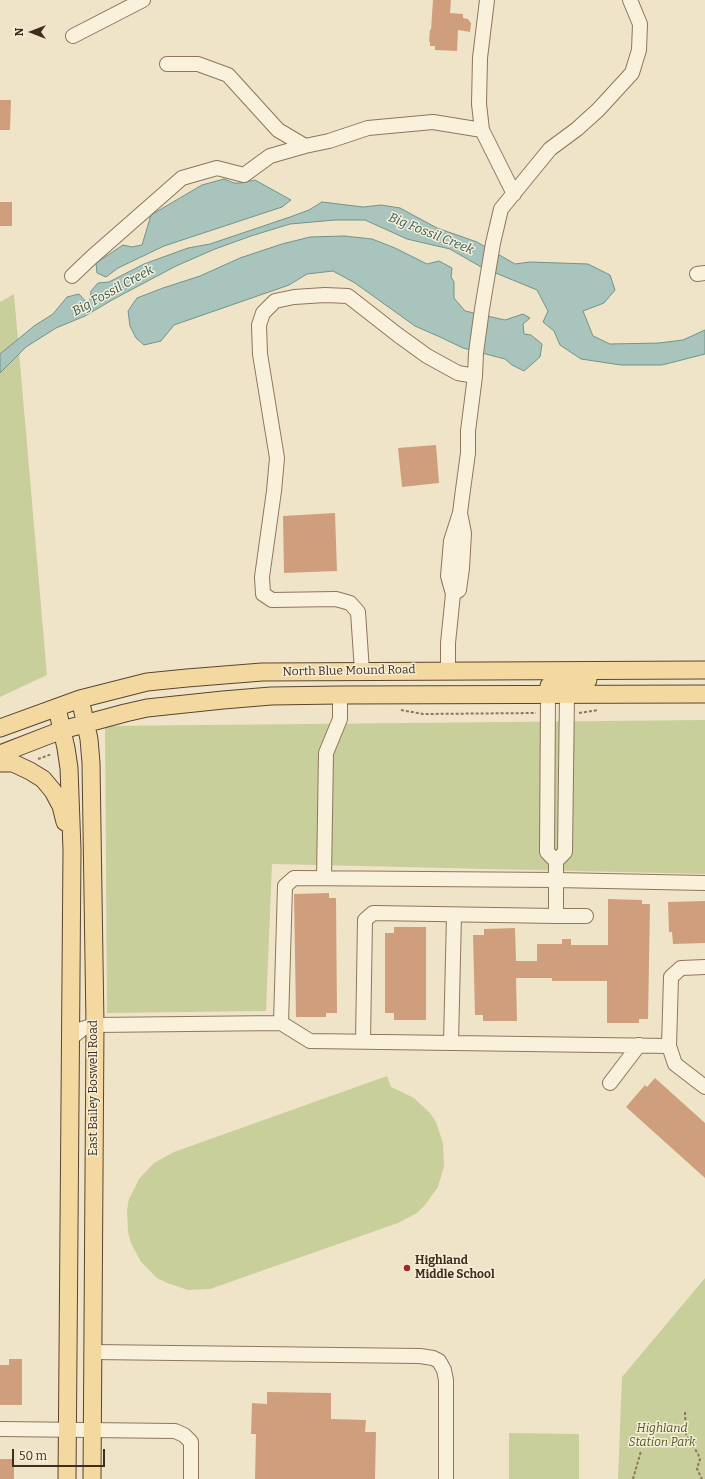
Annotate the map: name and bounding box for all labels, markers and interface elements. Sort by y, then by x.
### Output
north arrow [12,12,52,52]
text: N [13,28,26,36]
water label: Big Fossil Creek [386,210,476,258]
water label: Big Fossil Creek [70,262,156,320]
street label: North Blue Mound Road [282,663,416,679]
street label: East Bailey Boswell Road [87,1020,101,1156]
place label: Highland Middle School [415,1254,495,1282]
marker: Highland Middle School [402,1263,412,1273]
park label: Highland Station Park [629,1422,695,1450]
scale bar [14,1441,107,1467]
text: 50 m [19,1449,47,1463]

